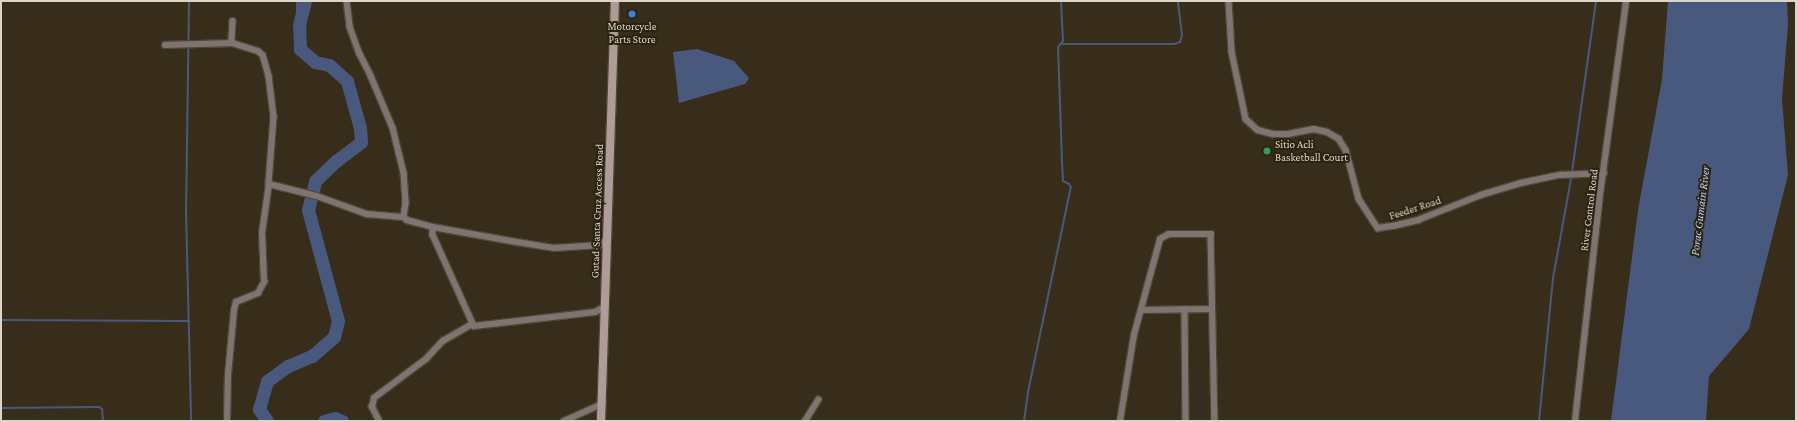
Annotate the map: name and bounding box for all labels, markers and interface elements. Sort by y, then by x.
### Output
marker: Motorcycle Parts Store [627,9,637,19]
place label: Motorcycle Parts Store [607,20,657,46]
place label: Sitio Acli Basketball Court [1275,138,1348,164]
street label: Gutad-Santa Cruz Access Road [588,144,606,278]
marker: Sitio Acli Basketball Court [1262,146,1272,156]
water label: Porac Gumain River [1688,165,1714,257]
street label: River Control Road [1577,168,1601,252]
street label: Feeder Road [1387,193,1443,223]

